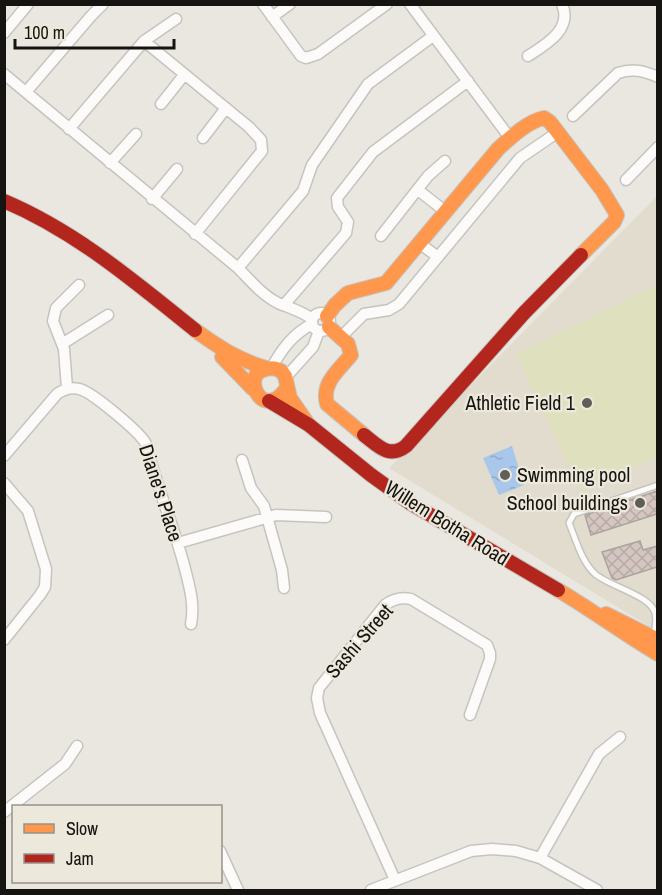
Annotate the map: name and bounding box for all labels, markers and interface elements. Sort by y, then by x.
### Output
scale bar [15,12,174,50]
text: 100 m [24,20,65,45]
place label: Athletic Field 1 [465,389,575,416]
marker: Athletic Field 1 [580,396,594,410]
street label: Diane's Place [133,441,190,545]
place label: Swimming pool [517,461,630,488]
marker: Swimming pool [498,468,512,482]
street label: Willem Botha Road [380,474,514,571]
place label: School buildings [507,489,628,516]
marker: School buildings [633,496,647,510]
street label: Sashi Street [319,597,399,684]
legend [12,805,222,883]
text: Slow [66,816,98,841]
text: Jam [66,846,94,871]

